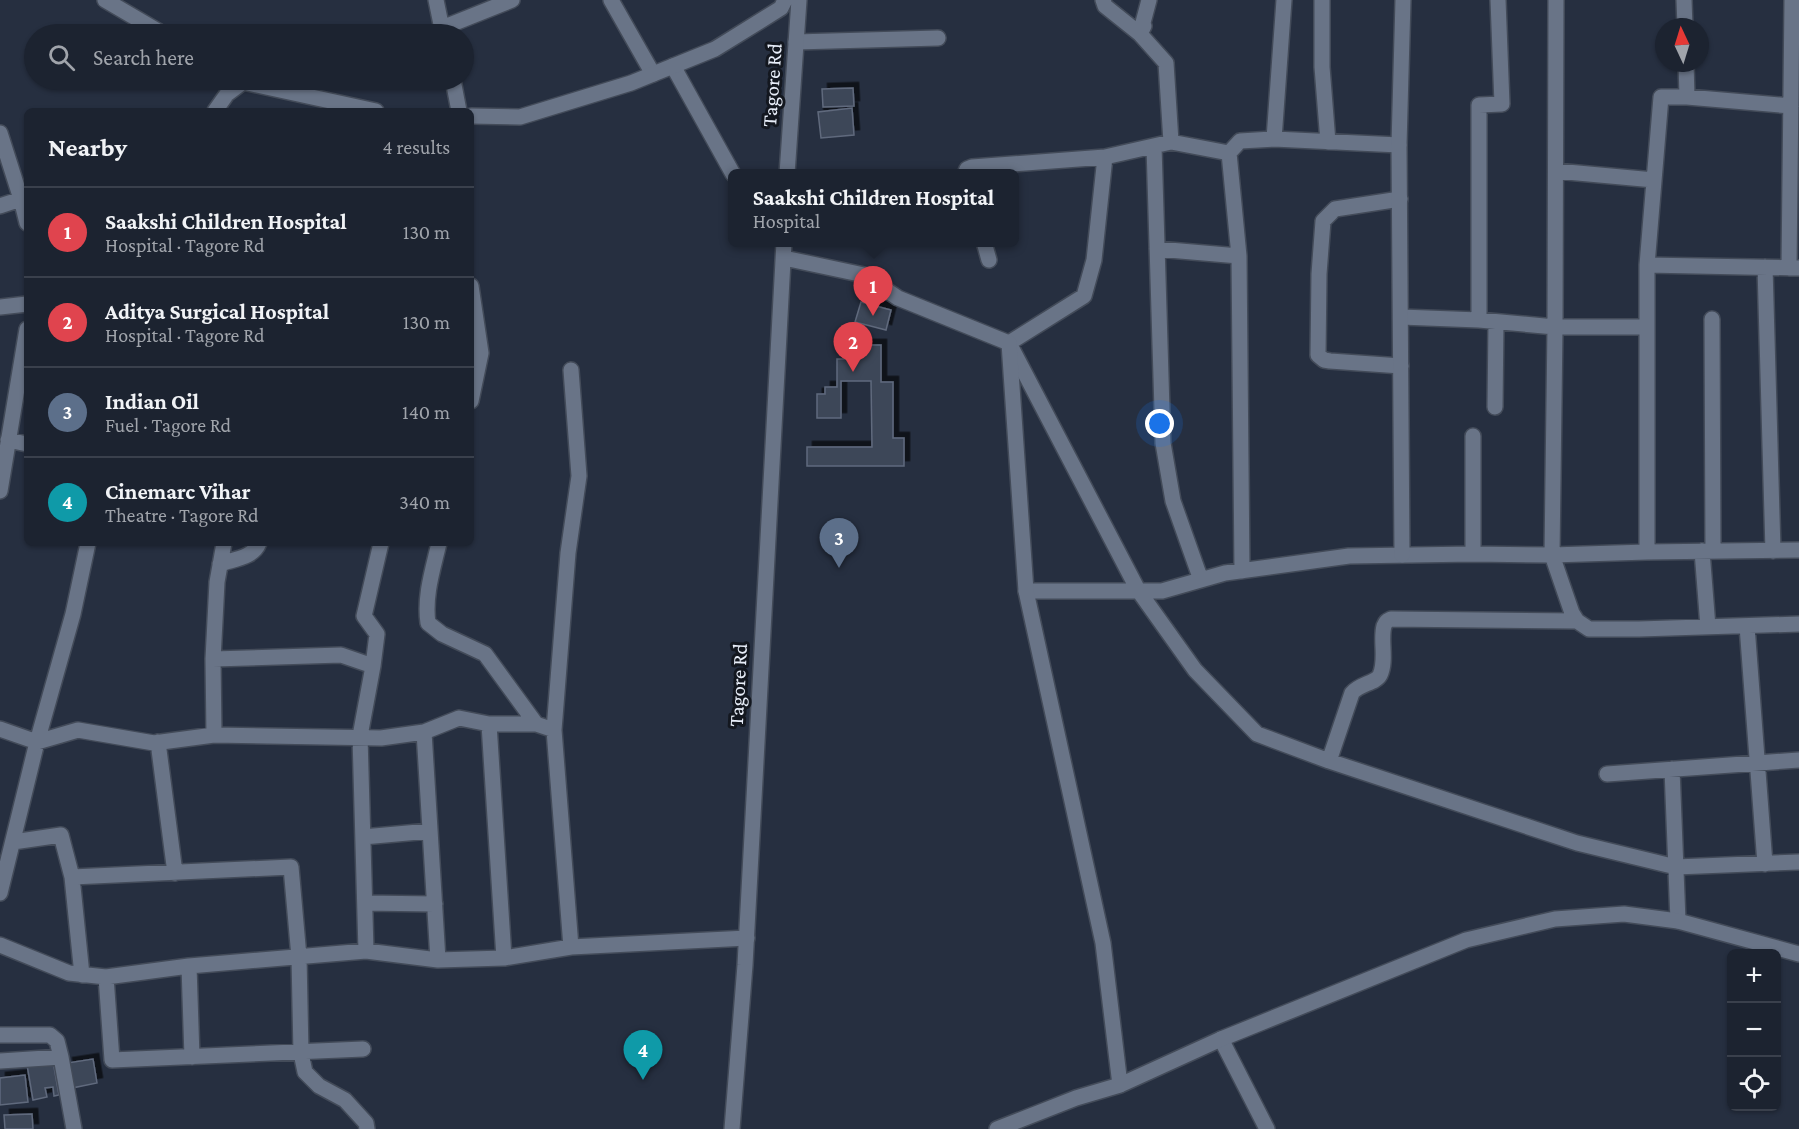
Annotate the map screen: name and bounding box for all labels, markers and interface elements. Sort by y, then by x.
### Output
north arrow [1655,18,1709,72]
search box [24,24,474,90]
icon: search [45,41,78,74]
street label: Tagore Rd [757,43,787,127]
text: Search here [93,45,194,70]
text: Nearby [48,133,127,162]
text: 4 results [383,136,450,158]
popup [728,169,1019,247]
text: Saakshi Children Hospital [753,185,994,210]
text: Saakshi Children Hospital [105,209,347,234]
text: Hospital [753,210,820,232]
text: 1 [64,221,71,243]
text: 130 m [403,221,450,243]
text: Hospital · Tagore Rd [105,234,265,256]
pin: 1 [854,266,892,316]
text: Aditya Surgical Hospital [105,299,329,324]
text: 2 [62,311,73,333]
text: 130 m [403,311,450,333]
pin: 2 [834,322,872,372]
text: Hospital · Tagore Rd [105,324,265,346]
text: Indian Oil [105,389,199,414]
text: 3 [63,401,72,423]
text: 140 m [402,401,450,423]
your location [1145,409,1174,438]
text: Fuel · Tagore Rd [105,414,231,436]
text: Cinemarc Vihar [105,479,251,504]
text: 4 [62,491,73,513]
text: 340 m [399,491,450,513]
text: Theatre · Tagore Rd [105,504,259,526]
pin: 3 [820,518,858,568]
street label: Tagore Rd [724,643,752,727]
map controls [1727,949,1781,1111]
button: + [1727,949,1781,1003]
button: − [1727,1003,1781,1057]
pin: 4 [624,1030,662,1080]
button: locate [1727,1057,1781,1111]

